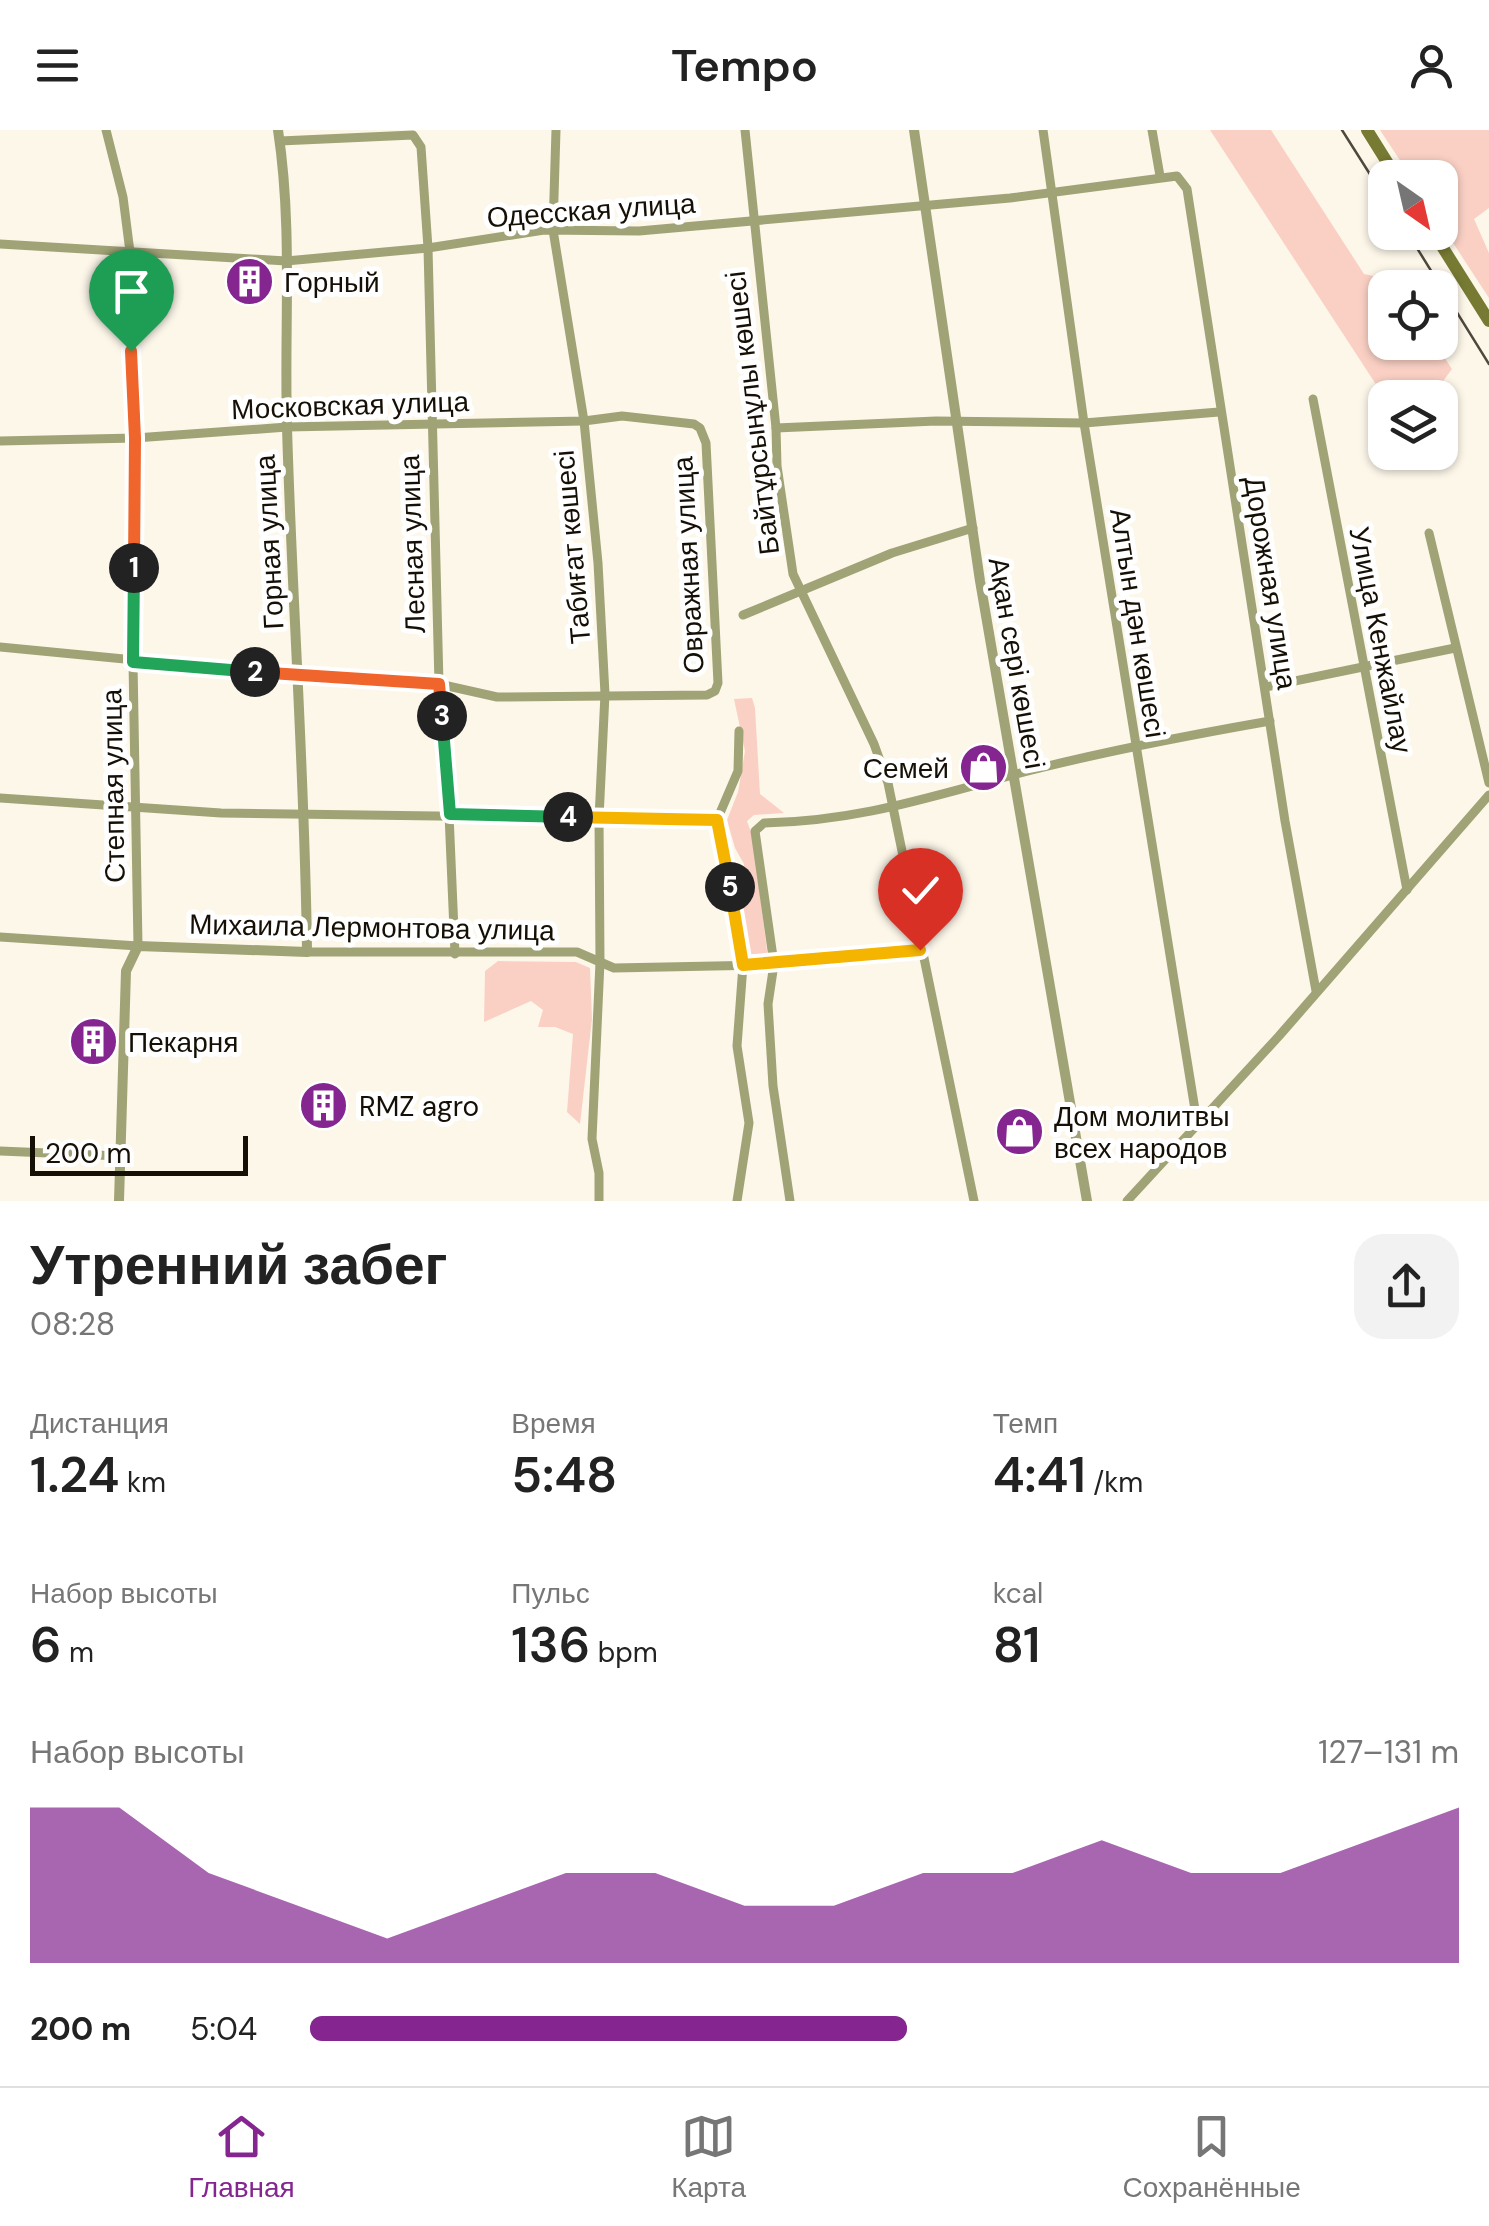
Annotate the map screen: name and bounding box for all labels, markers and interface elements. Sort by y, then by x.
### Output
text: Tempo [671,36,818,95]
icon: menu [30,38,85,93]
icon: person [1404,38,1459,93]
north arrow [1368,160,1458,250]
map controls [1368,160,1458,470]
street label: Одесская улица [485,185,697,236]
pin [89,249,174,352]
building icon: Горный [223,256,275,308]
icon: arrive [104,264,159,319]
place label: Горный [284,264,380,301]
street label: Байтұрсынұлы көшесі [717,269,788,557]
button: locate [1368,270,1458,360]
button: layers [1368,380,1458,470]
street label: Московская улица [230,383,470,428]
street label: Табиғат көшесі [546,448,599,646]
street label: Горная улица [246,453,293,630]
street label: Лесная улица [391,454,434,634]
street label: Овражная улица [664,455,713,674]
street label: Дорожная улица [1235,474,1306,693]
street label: Алтын дән көшесі [1101,506,1174,740]
street label: Улица Кенжайлау [1340,524,1421,756]
pin: 1 [109,543,159,593]
text: 1 [129,549,139,586]
street label: Ақан сері көшесі [980,554,1053,772]
pin: 2 [230,647,280,697]
text: 2 [247,653,263,690]
street label: Степная улица [93,688,134,883]
pin: 3 [417,691,467,741]
text: 3 [434,697,450,734]
shop icon: Семей [958,742,1010,794]
place label: Семей [863,750,949,787]
pin: 4 [543,792,593,842]
text: 4 [559,798,577,835]
pin [878,848,963,951]
pin: 5 [705,862,755,912]
icon: check [893,863,948,918]
text: 5 [721,868,739,905]
street label: Михаила Лермонтова улица [189,906,556,949]
building icon: Пекарня [67,1016,119,1068]
place label: Пекарня [128,1024,238,1061]
building icon: RMZ agro [298,1080,350,1132]
place label: RMZ agro [359,1088,479,1125]
place label: Дом молитвы всех народов [1054,1098,1230,1167]
shop icon: Дом молитвы всех народов [993,1106,1045,1158]
scale bar [30,1131,248,1176]
text: 200 m [45,1135,132,1172]
text: Утренний забег [30,1229,448,1301]
button: share [1354,1234,1459,1339]
text: 08:28 [30,1303,115,1345]
text: Дистанция [30,1405,169,1442]
text: Время [511,1405,596,1442]
text: Темп [993,1405,1058,1442]
text: 1.24 [30,1442,119,1508]
text: 5:48 [511,1442,617,1508]
text: 4:41 [993,1442,1086,1508]
text: km [119,1464,166,1501]
text: /km [1086,1464,1143,1501]
text: Набор высоты [30,1575,218,1612]
text: Пульс [511,1575,590,1612]
text: kcal [993,1575,1043,1612]
text: 6 [30,1612,62,1678]
text: 136 [511,1612,590,1678]
text: 81 [993,1612,1040,1678]
text: m [62,1634,94,1671]
text: bpm [590,1634,658,1671]
text: Набор высоты [30,1731,244,1773]
text: 127–131 m [1318,1731,1459,1773]
text: 200 m [30,2008,131,2050]
text: 5:04 [190,2008,257,2050]
tab: Главная [188,2109,295,2206]
tab: Карта [671,2109,746,2206]
tab: Сохранённые [1123,2109,1301,2206]

